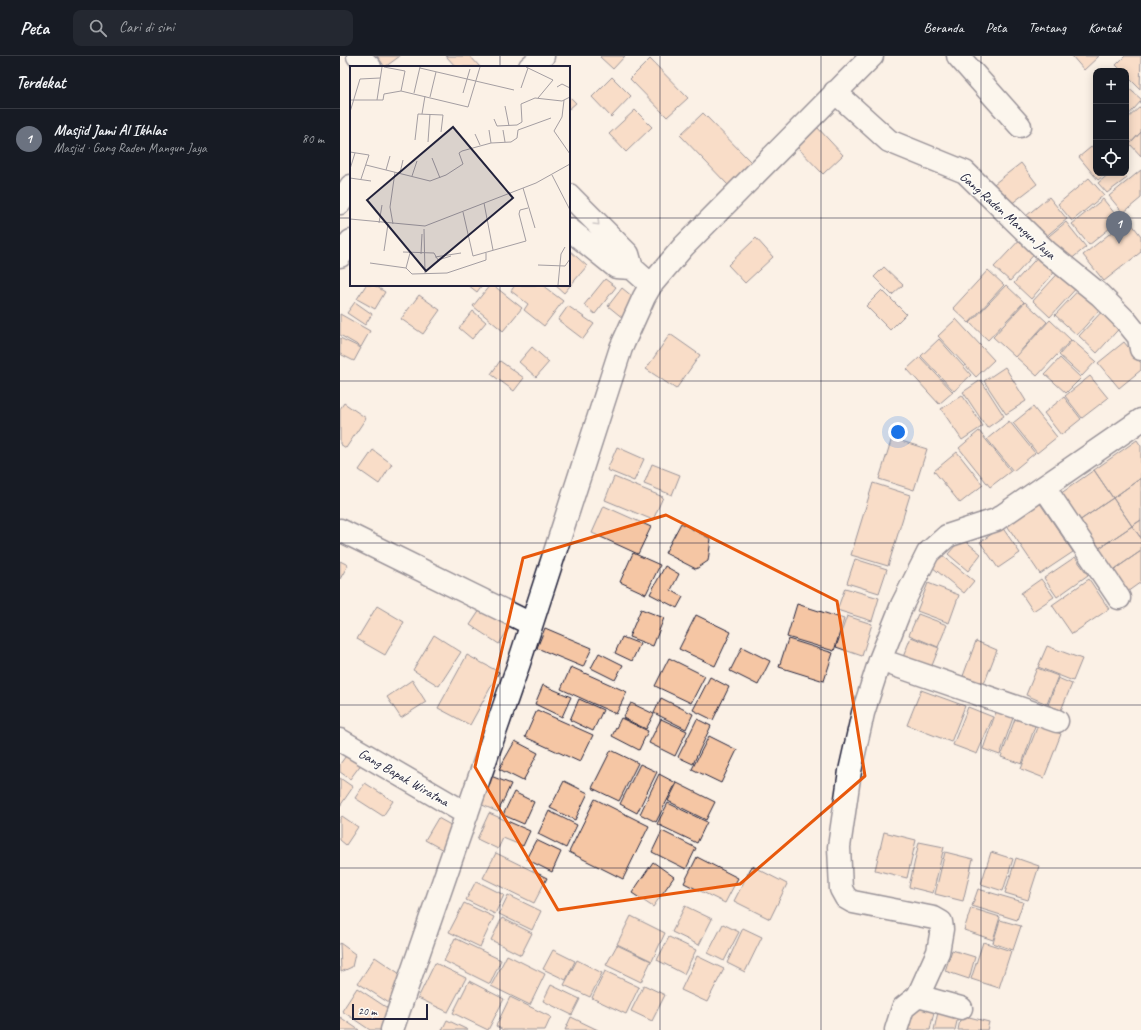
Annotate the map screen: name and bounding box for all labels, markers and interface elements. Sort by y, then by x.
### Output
search box [73,10,353,46]
text: Peta [20,16,49,40]
icon: search [87,17,109,39]
text: Cari di sini [119,18,174,37]
text: Beranda [924,19,964,36]
text: Peta [986,19,1007,36]
text: Tentang [1029,19,1066,36]
text: Kontak [1088,19,1121,36]
inset map [350,66,570,286]
map controls [1093,68,1129,176]
button: + [1093,68,1129,104]
text: Terdekat [16,72,66,93]
button: − [1093,104,1129,140]
text: Masjid Jami Al Ikhlas [54,121,166,140]
text: 1 [26,131,32,147]
text: 80 m [302,131,324,147]
text: Masjid · Gang Raden Mangun Jaya [54,140,207,156]
button: locate [1093,140,1129,176]
street label: Gang Raden Mangun Jaya [956,168,1060,263]
pin: 1 [1106,211,1132,244]
one-way arrow [592,218,600,226]
your location [888,422,908,442]
street label: Gang Bapak Wiratma [356,745,453,811]
scale bar [352,1002,428,1021]
text: 20 m [358,1004,377,1018]

